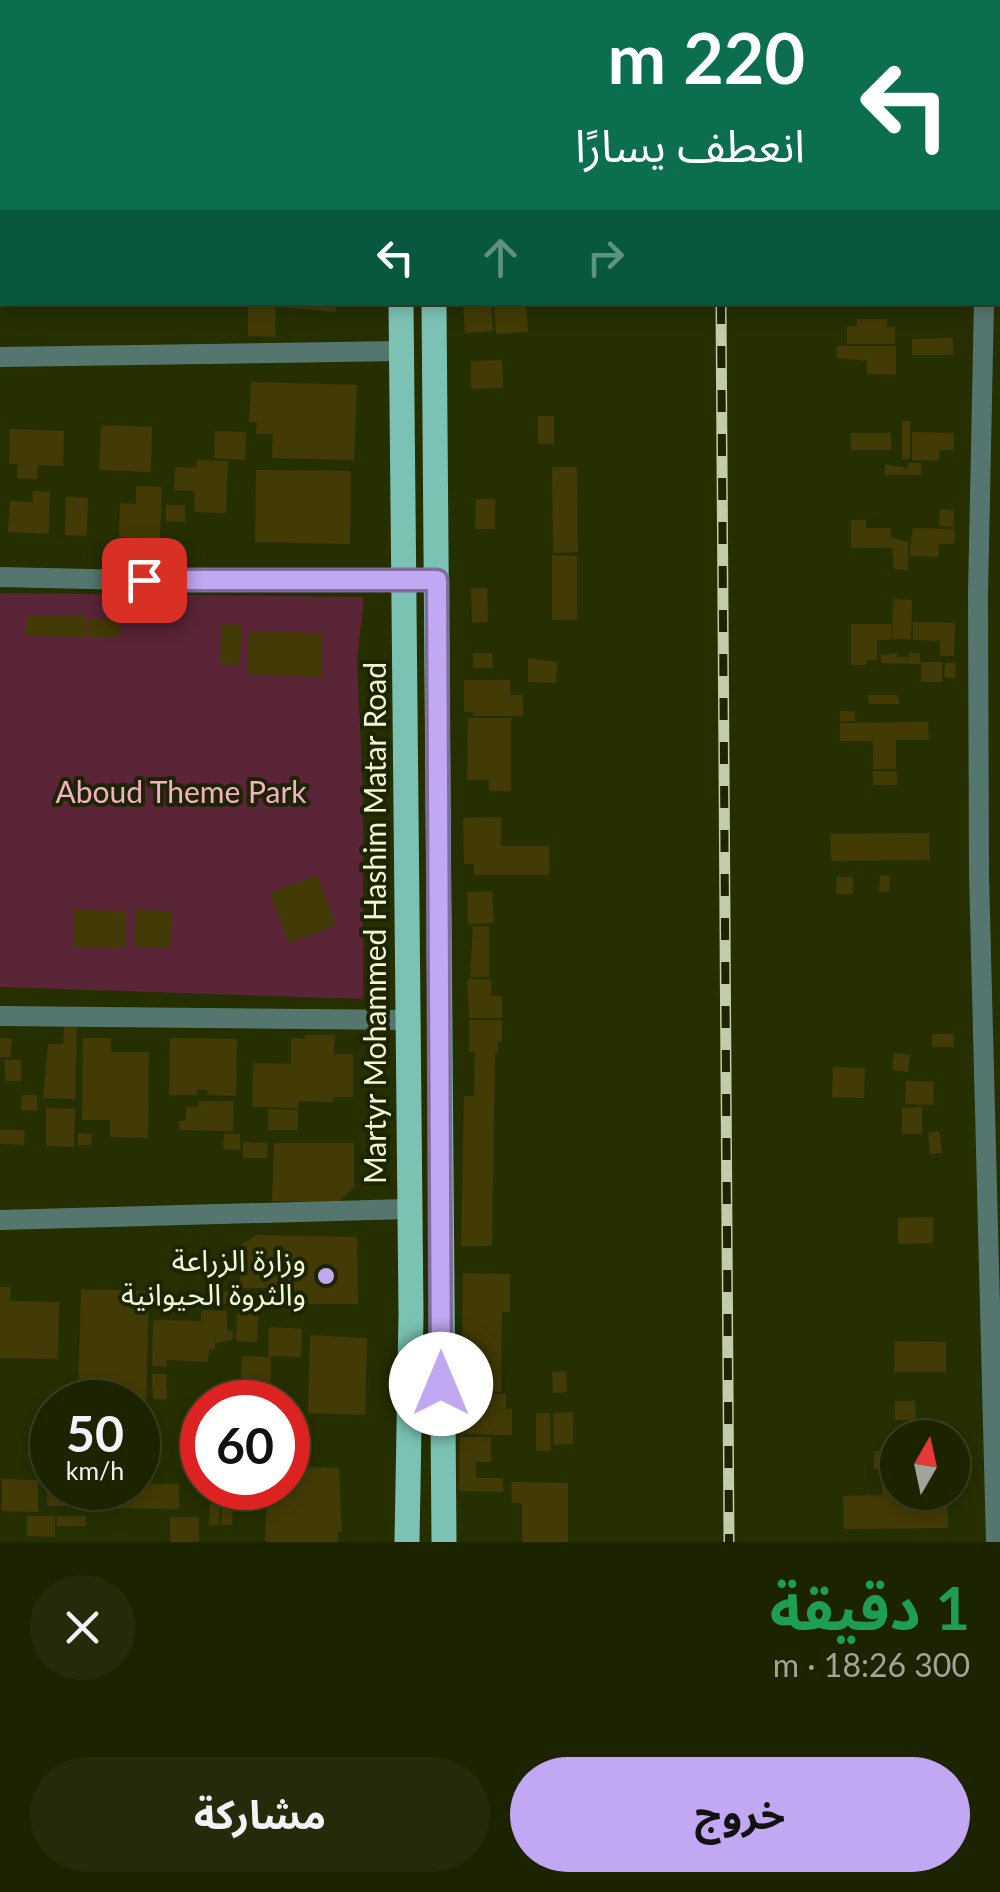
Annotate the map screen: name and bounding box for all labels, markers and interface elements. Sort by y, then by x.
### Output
text: 220 m [608,15,805,99]
icon: left [840,40,970,170]
text: انعطف يسارًا [575,118,805,172]
icon: left [368,230,423,285]
icon: ahead [473,230,528,285]
icon: right [578,230,633,285]
pin [102,538,187,623]
icon: arrive [117,553,172,608]
street label: Martyr Mohammed Hashim Matar Road [356,662,392,1184]
park label: Aboud Theme Park [55,773,307,809]
place label: وزارة الزراعة والثروة الحيوانية [121,1241,306,1312]
marker: وزارة الزراعة والثروة الحيوانية [315,1265,337,1287]
position arrow [389,1332,493,1436]
speed limit sign: 60 [180,1380,310,1510]
text: 50 [66,1403,124,1463]
north arrow [880,1420,970,1510]
map controls [880,1420,970,1510]
text: km/h [66,1455,124,1485]
text: 1 دقيقة [770,1571,970,1643]
button: close [30,1575,135,1680]
text: 300 m · 18:26 [773,1645,970,1684]
button: مشاركة [30,1757,490,1872]
button: خروج [510,1757,970,1872]

